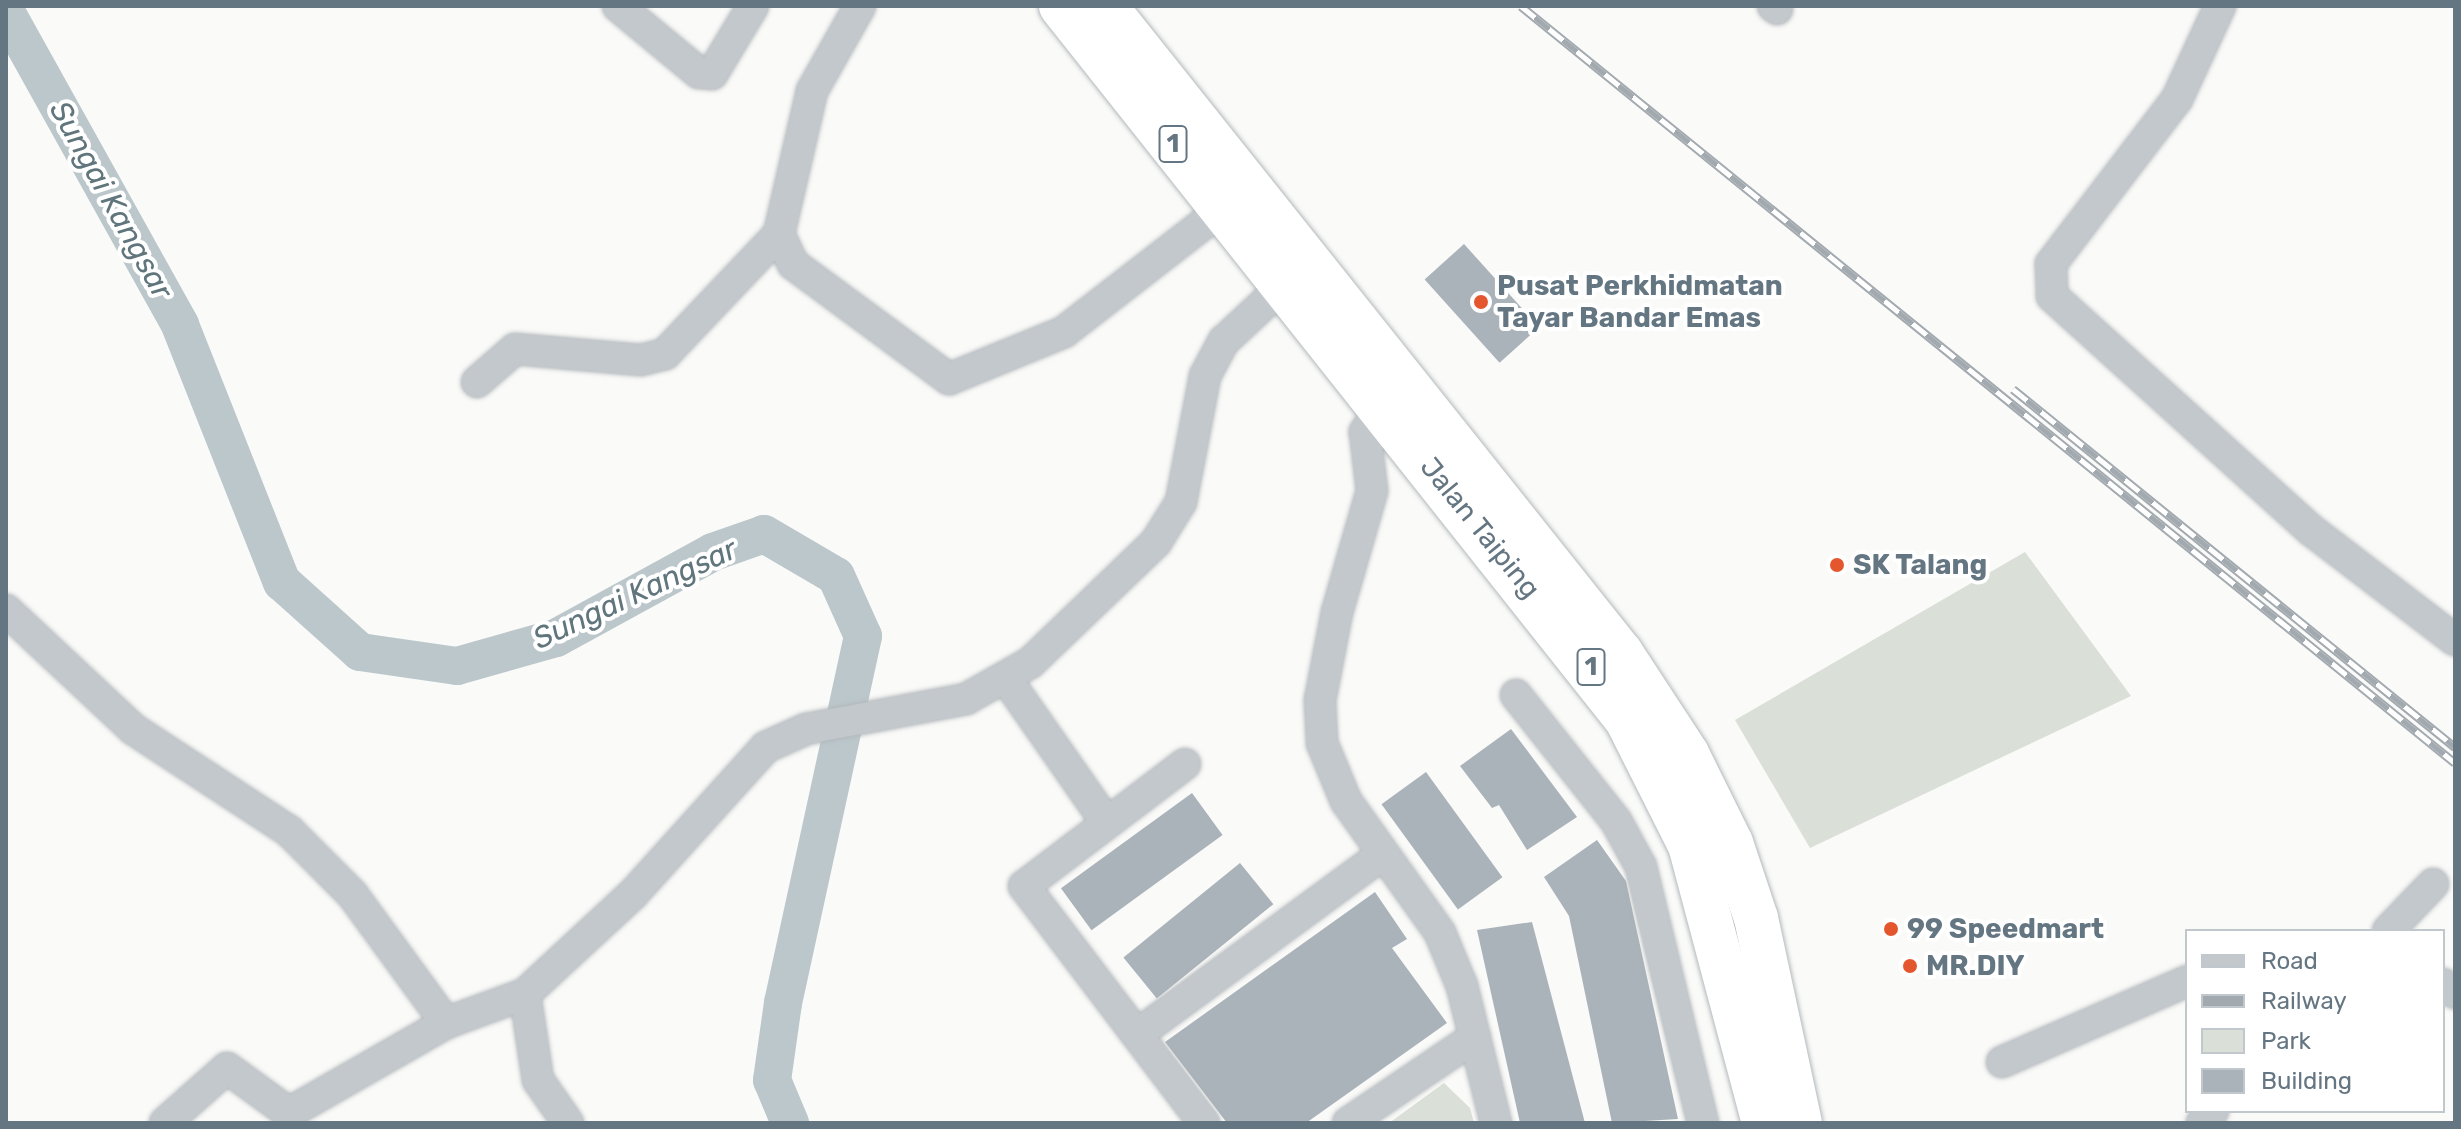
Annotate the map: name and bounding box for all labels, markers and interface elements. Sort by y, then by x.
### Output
water label: Sungai Kangsar [42,95,180,305]
road number: 1 [1157,122,1189,166]
place label: Pusat Perkhidmatan Tayar Bandar Emas [1497,269,1783,335]
marker: Pusat Perkhidmatan Tayar Bandar Emas [1472,293,1490,311]
street label: Jalan Taiping [1413,451,1547,605]
water label: Sungai Kangsar [527,531,743,657]
place label: SK Talang [1853,548,1988,582]
marker: SK Talang [1828,556,1846,574]
road number: 1 [1575,645,1607,689]
place label: 99 Speedmart [1907,912,2104,946]
marker: 99 Speedmart [1882,920,1900,938]
legend [2185,929,2445,1113]
text: Road [2261,947,2318,975]
place label: MR.DIY [1926,949,2025,983]
marker: MR.DIY [1901,957,1919,975]
text: Railway [2261,987,2347,1015]
text: Park [2261,1027,2311,1055]
text: Building [2261,1067,2352,1095]

